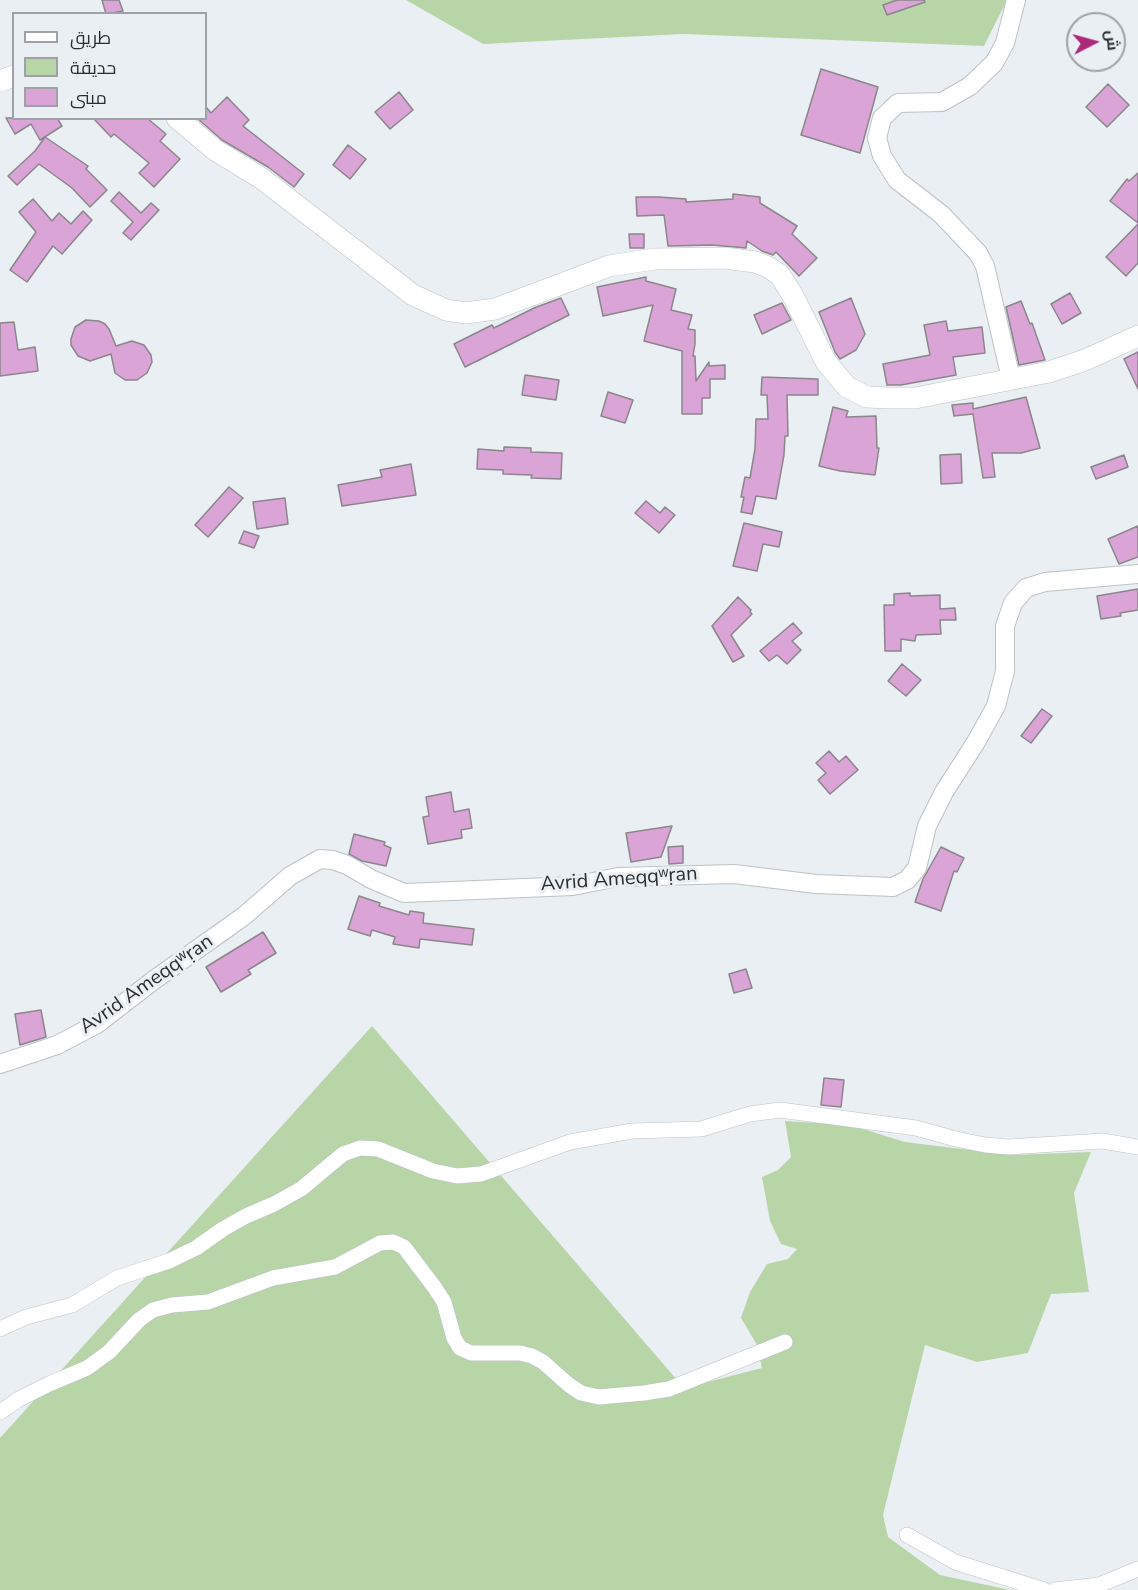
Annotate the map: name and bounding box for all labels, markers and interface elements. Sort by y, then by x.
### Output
legend [12,12,207,120]
north arrow [1066,12,1126,72]
text: طريق [70,26,111,50]
text: ش [1100,29,1124,52]
text: حديقة [70,56,116,80]
text: مبنى [70,86,107,110]
street label: Avrid Ameqqʷṛan [540,863,698,897]
street label: Avrid Ameqqʷṛan [76,930,218,1040]

